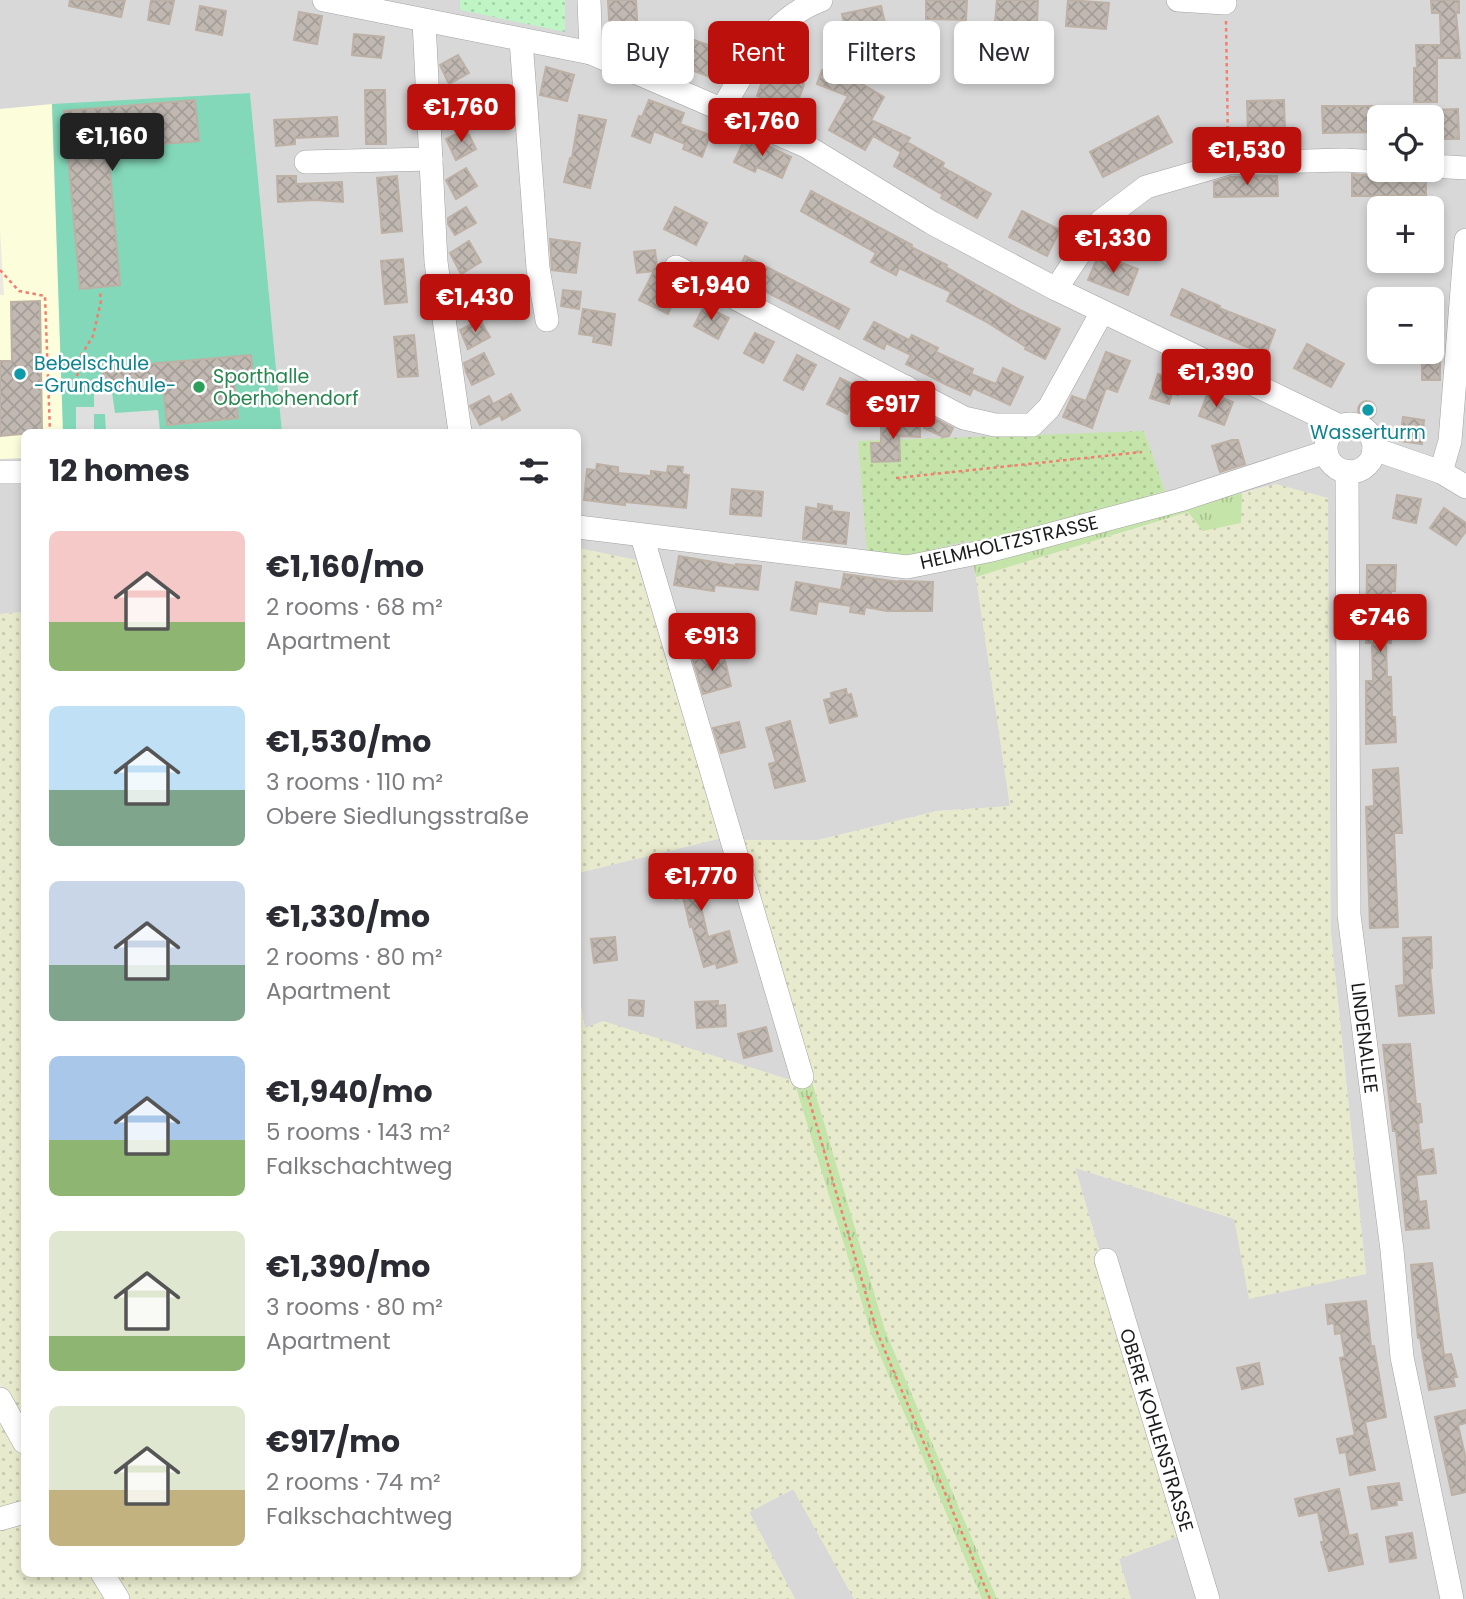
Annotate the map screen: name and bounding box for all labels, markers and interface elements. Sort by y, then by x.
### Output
chip: Buy [602,21,694,84]
chip: Rent [708,21,809,84]
chip: Filters [823,21,940,84]
chip: New [954,21,1054,84]
pin: €1,760 [404,85,518,144]
text: €1,760 [423,91,499,123]
pin: €1,760 [705,99,819,158]
text: €1,760 [724,105,800,137]
map controls [1367,105,1444,364]
button: locate [1367,105,1444,182]
pin: €1,160 [55,114,169,173]
text: €1,160 [76,120,148,152]
pin: €1,530 [1190,128,1304,187]
text: €1,530 [1208,134,1286,166]
button: + [1367,196,1444,273]
pin: €1,330 [1056,216,1170,275]
text: €1,330 [1075,222,1151,254]
pin: €1,940 [654,262,768,322]
text: €1,940 [672,269,750,301]
pin: €1,430 [418,274,532,334]
text: €1,430 [436,281,514,313]
button: − [1367,287,1444,364]
place label: Bebelschule -Grundschule- [34,350,176,399]
pin: €1,390 [1159,350,1273,409]
text: €1,390 [1178,356,1254,388]
place label: Sporthalle Oberhohendorf [213,363,358,412]
marker: Bebelschule -Grundschule- [12,366,28,382]
marker: Sporthalle Oberhohendorf [191,379,207,395]
pin: €917 [852,382,934,441]
text: €917 [866,388,920,420]
marker: Wasserturm [1360,402,1376,418]
place label: Wasserturm [1310,419,1426,446]
text: 12 homes [49,449,190,492]
icon: filters [515,452,553,490]
street label: HELMHOLTZSTRASSE [917,509,1101,576]
text: €1,160/mo [266,545,424,588]
icon: home [105,559,189,643]
text: 2 rooms · 68 m² [266,591,443,623]
pin: €746 [1339,594,1421,654]
text: €746 [1350,601,1410,633]
pin: €913 [671,614,753,673]
text: €913 [684,620,740,652]
text: Apartment [266,625,391,657]
text: €1,530/mo [266,720,431,763]
icon: home [105,734,189,818]
text: 3 rooms · 110 m² [266,766,443,798]
text: Obere Siedlungsstraße [266,800,529,832]
pin: €1,770 [644,853,758,913]
text: €1,770 [664,860,738,892]
text: €1,330/mo [266,895,430,938]
icon: home [105,909,189,993]
text: 2 rooms · 80 m² [266,941,443,973]
text: Apartment [266,975,391,1007]
street label: LINDENALLEE [1344,981,1385,1095]
text: €1,940/mo [266,1070,433,1113]
icon: home [105,1084,189,1168]
text: 5 rooms · 143 m² [266,1116,450,1148]
text: Falkschachtweg [266,1150,453,1182]
text: €1,390/mo [266,1245,430,1288]
icon: home [105,1259,189,1343]
text: 3 rooms · 80 m² [266,1291,443,1323]
text: Apartment [266,1325,391,1357]
street label: OBERE KOHLENSTRASSE [1113,1325,1200,1535]
text: €917/mo [266,1420,400,1463]
icon: home [105,1434,189,1518]
text: 2 rooms · 74 m² [266,1466,441,1498]
text: Falkschachtweg [266,1500,453,1532]

